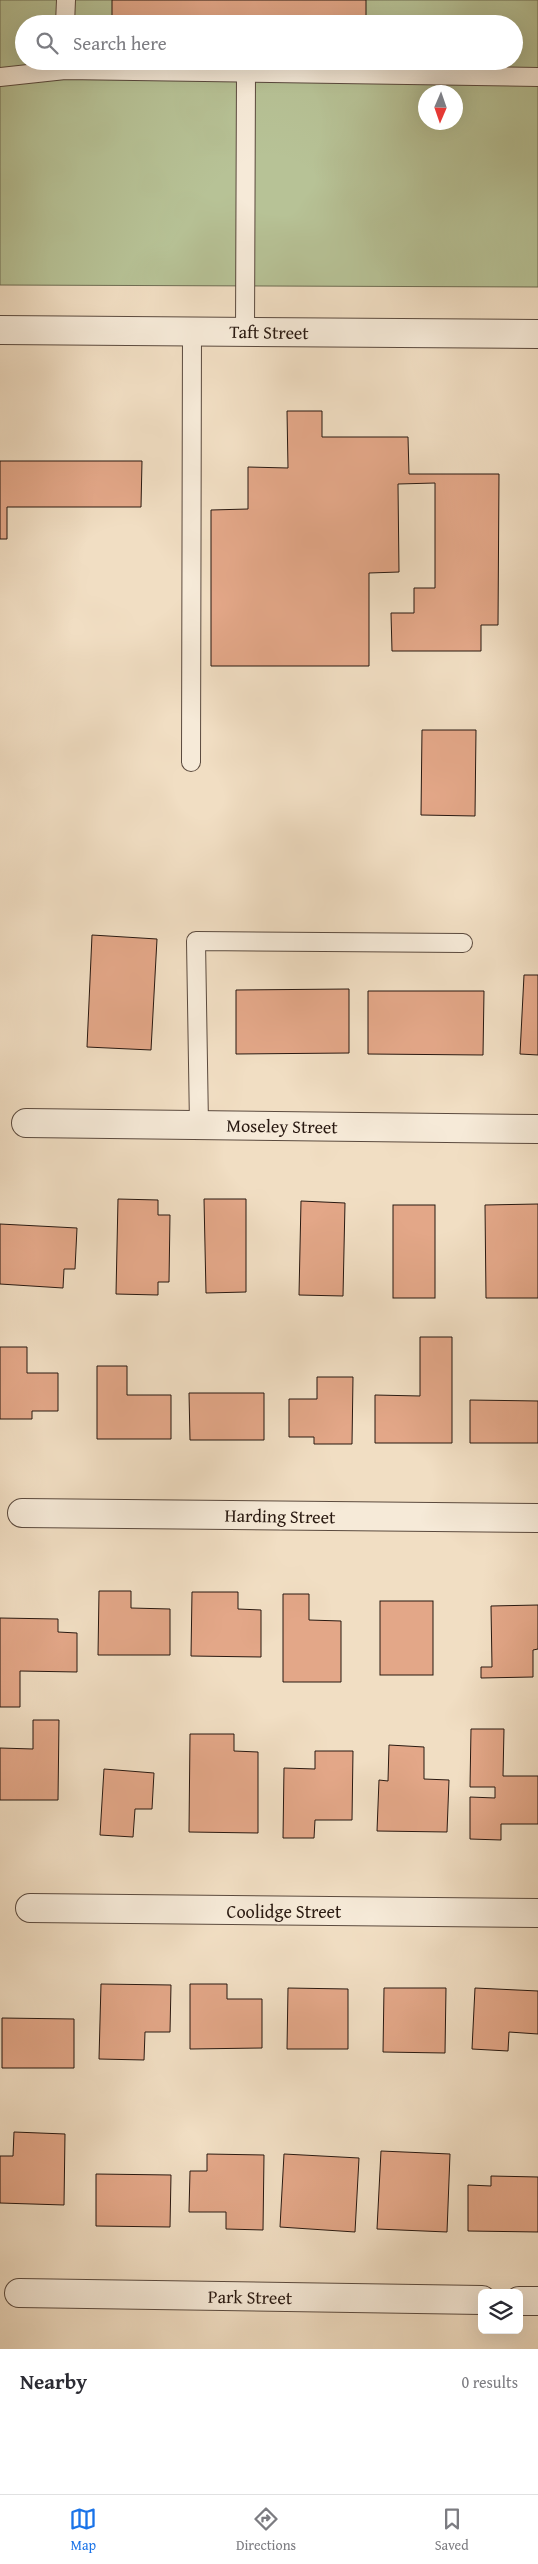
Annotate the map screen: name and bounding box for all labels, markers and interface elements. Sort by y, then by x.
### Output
search box [15,15,523,70]
icon: search [33,29,61,57]
text: Search here [73,29,167,57]
north arrow [418,85,463,130]
street label: Taft Street [229,318,310,346]
street label: Moseley Street [226,1112,339,1140]
street label: Harding Street [224,1502,336,1530]
street label: Coolidge Street [227,1898,342,1925]
street label: Park Street [208,2283,293,2311]
map controls [478,2289,523,2334]
button: layers [478,2289,523,2334]
text: Nearby [20,2366,87,2397]
text: 0 results [461,2370,518,2394]
tab: Map [69,2505,97,2555]
tab: Directions [236,2505,296,2555]
tab: Saved [435,2505,469,2555]

